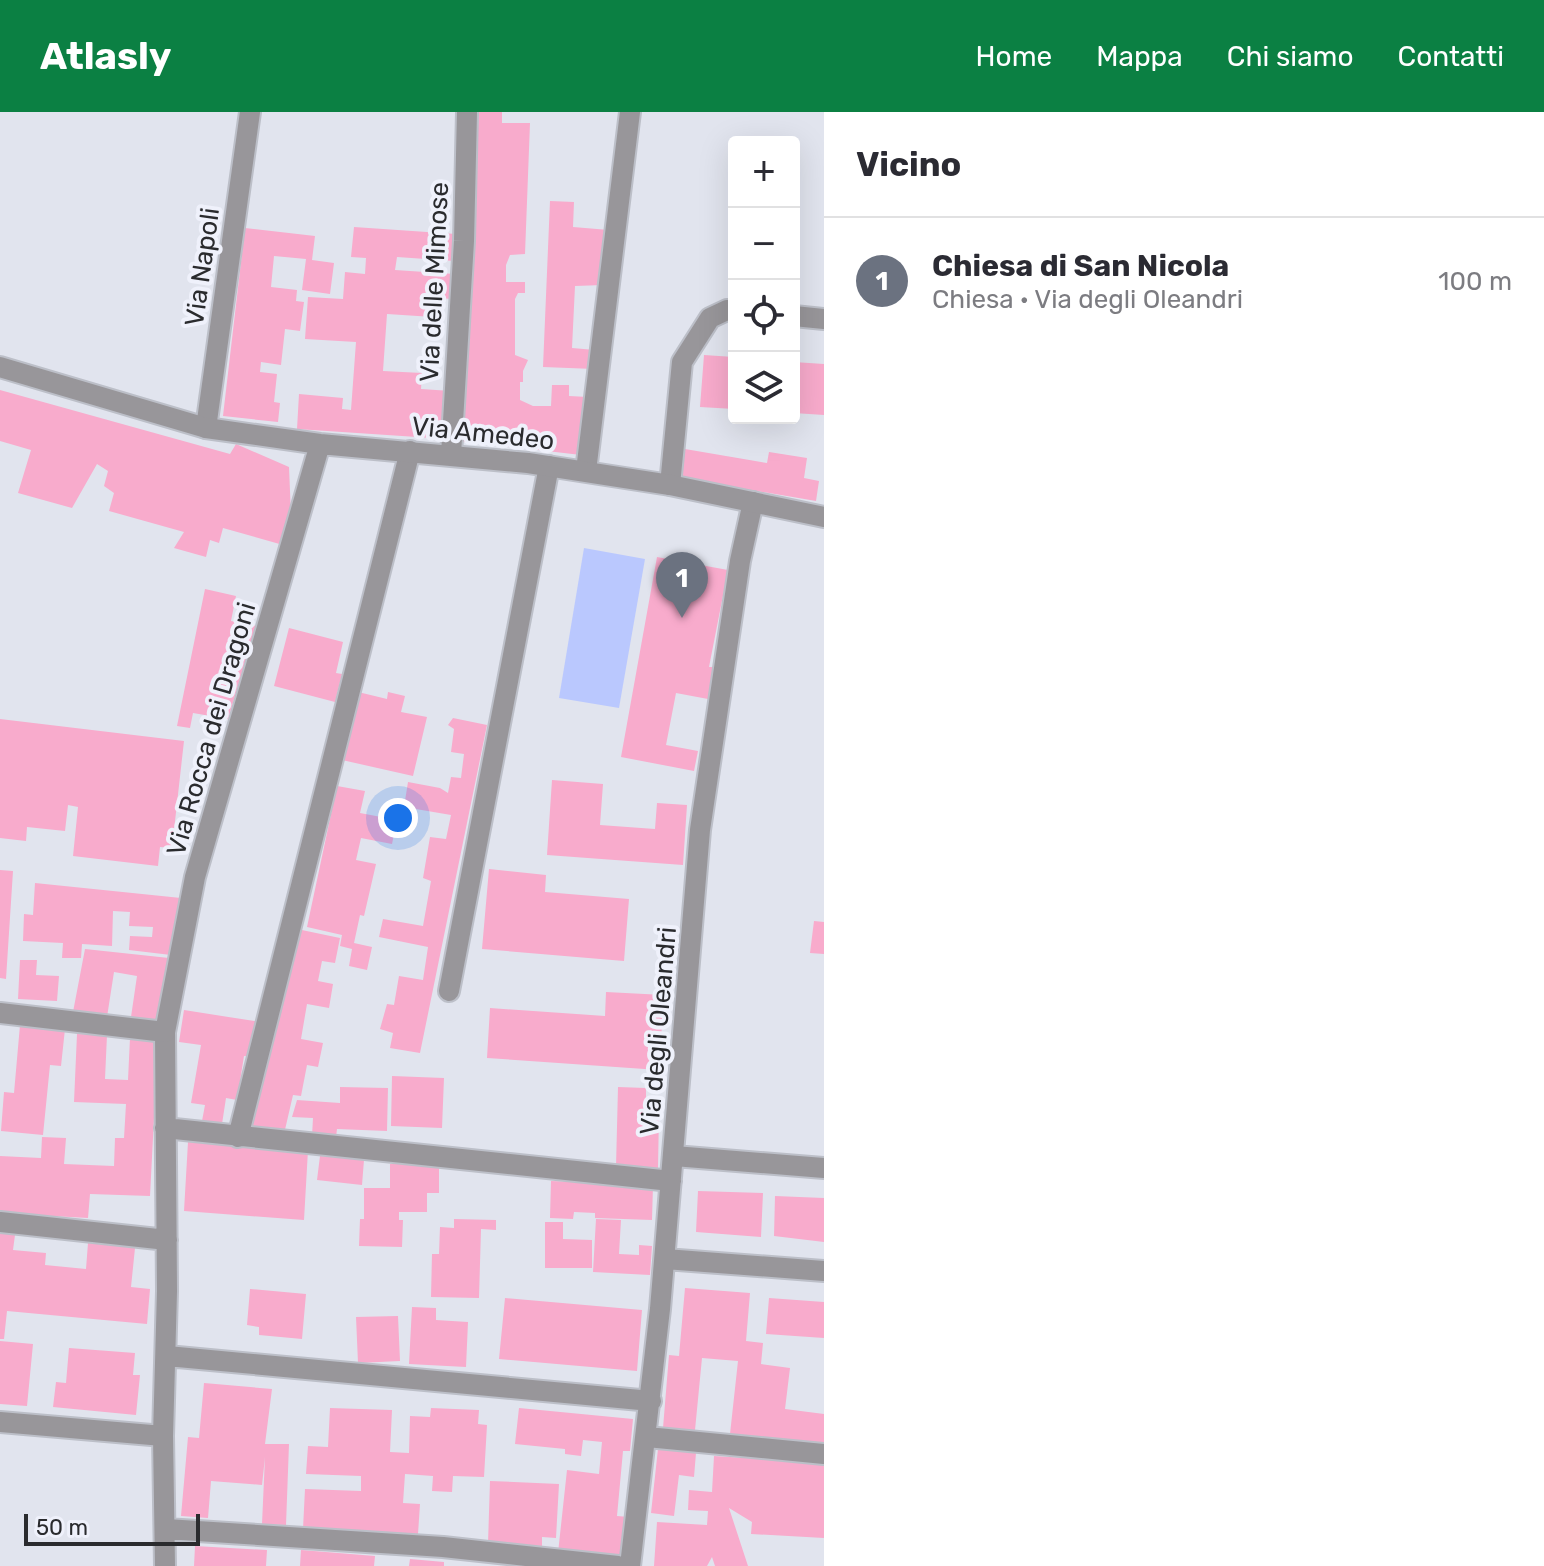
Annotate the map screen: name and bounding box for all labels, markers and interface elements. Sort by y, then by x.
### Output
text: Atlasly [40,33,172,79]
text: Home [976,40,1052,73]
text: Mappa [1096,40,1183,73]
text: Chi siamo [1227,40,1354,73]
text: Contatti [1398,40,1504,73]
map controls [728,136,800,424]
button: + [728,136,800,208]
text: Vicino [856,144,961,185]
street label: Via delle Mimose [414,181,455,383]
street label: Via Napoli [179,206,226,328]
button: − [728,208,800,280]
text: Chiesa di San Nicola [932,248,1229,284]
text: 1 [876,266,888,297]
text: 100 m [1438,266,1512,297]
button: locate [728,280,800,352]
text: Chiesa · Via degli Oleandri [932,284,1243,315]
button: layers [728,352,800,424]
street label: Via Amedeo [410,411,556,456]
pin: 1 [656,552,708,618]
street label: Via Rocca dei Dragoni [160,599,263,859]
your location [378,798,418,838]
street label: Via degli Oleandri [634,926,683,1136]
scale bar [24,1510,200,1546]
text: 50 m [36,1514,88,1541]

